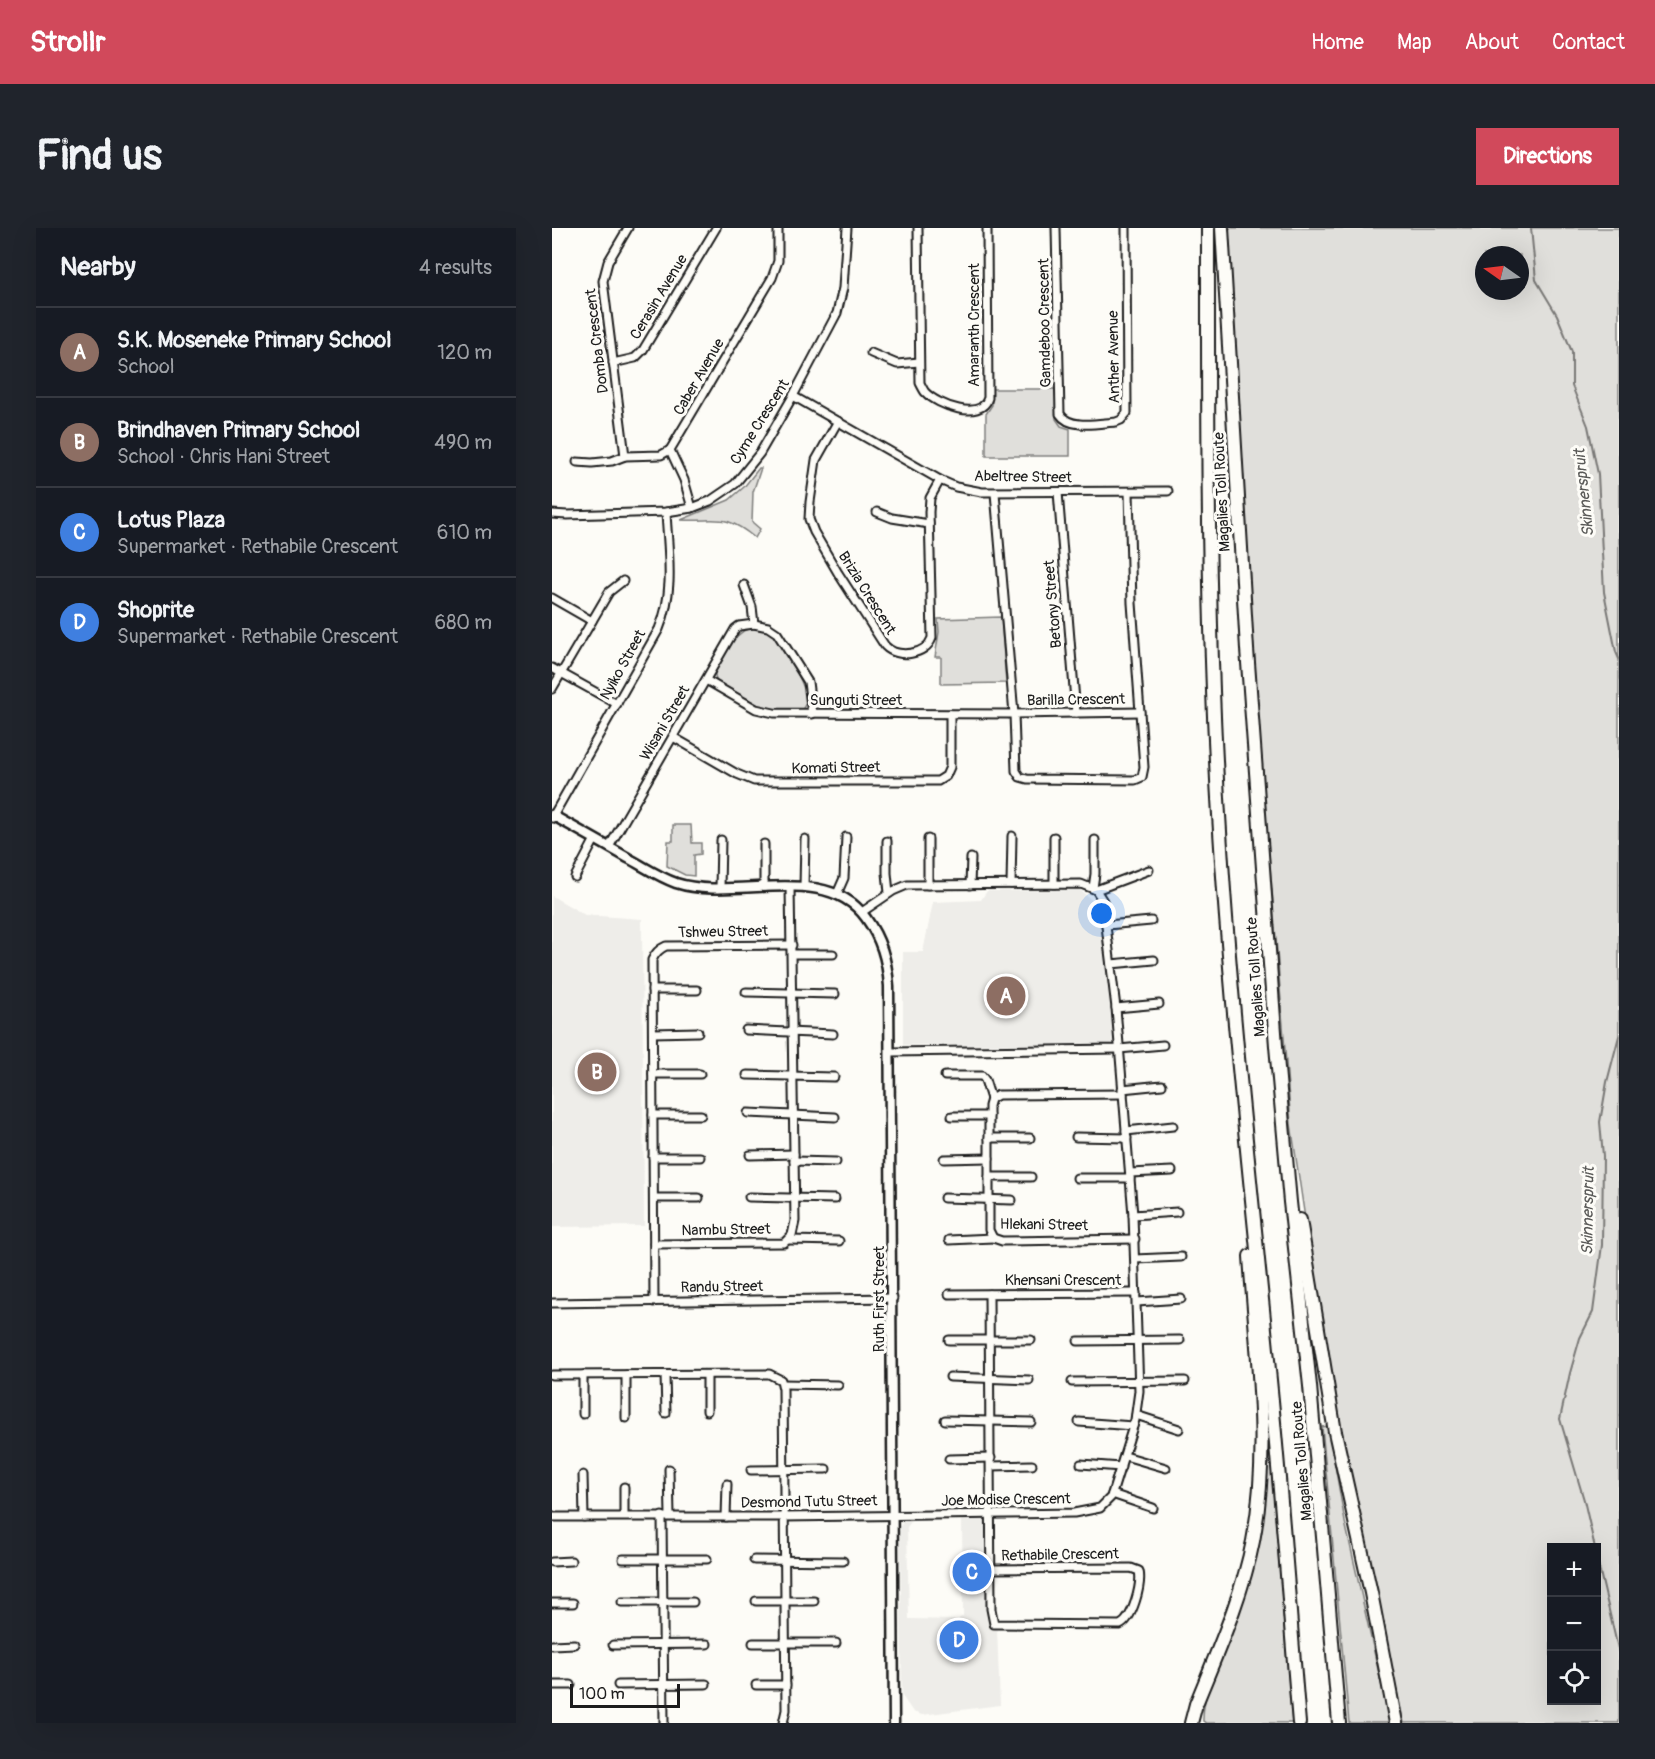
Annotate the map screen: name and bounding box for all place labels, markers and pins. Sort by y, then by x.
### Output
pin: A [986,974,1026,1018]
pin: B [578,1050,616,1094]
pin: C [952,1550,992,1594]
pin: D [940,1618,978,1662]

